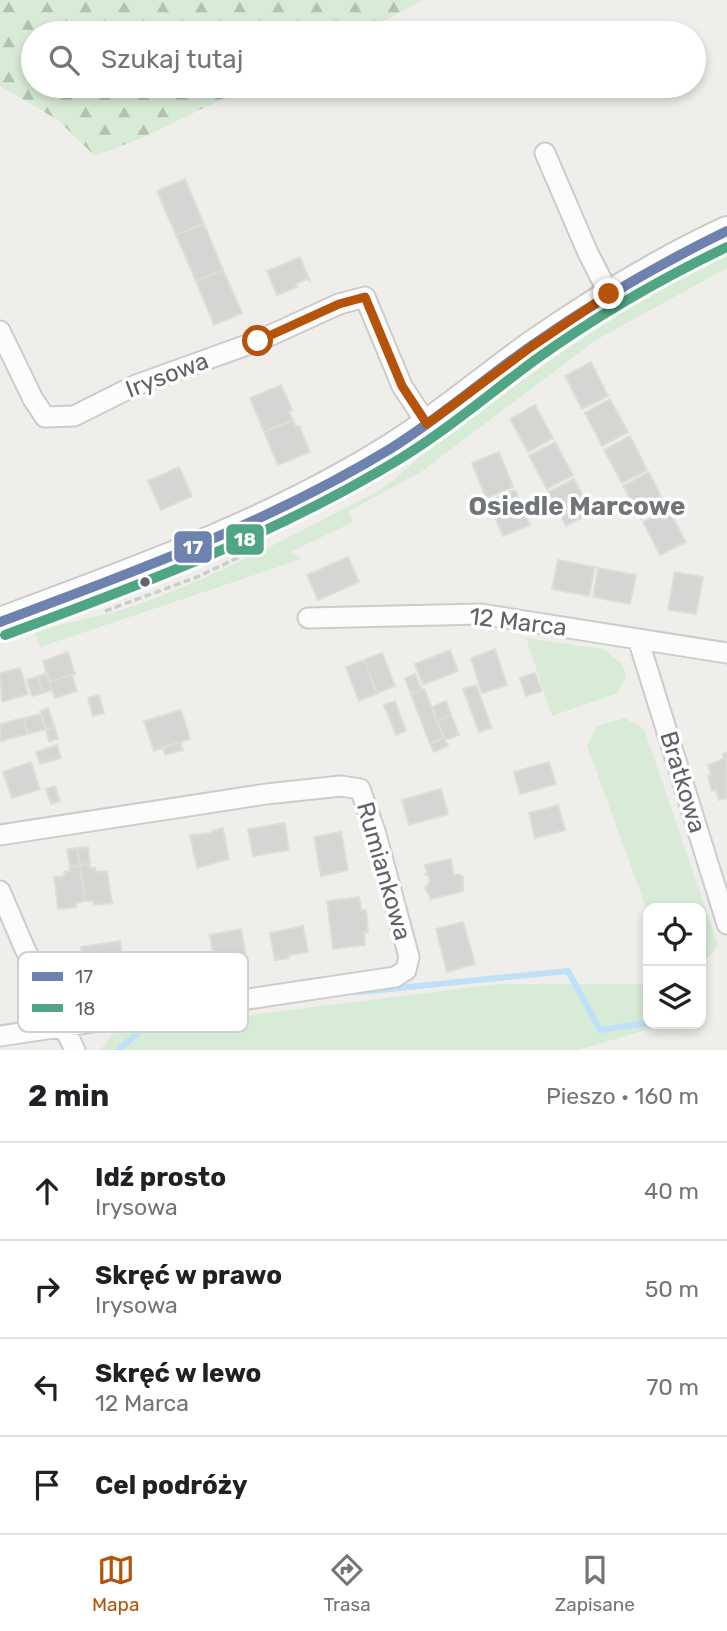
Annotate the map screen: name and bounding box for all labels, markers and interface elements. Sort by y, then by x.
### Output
search box [21,21,706,98]
icon: search [45,41,83,79]
text: Szukaj tutaj [101,44,243,75]
route end [593,278,624,309]
route start [242,325,273,356]
street label: Irysowa [122,346,212,404]
district label: Osiedle Marcowe [469,491,685,522]
line badge: 18 [225,523,265,556]
text: 18 [234,528,256,551]
line badge: 17 [173,530,213,564]
text: 17 [183,536,203,559]
unlabelled marker [138,575,152,589]
street label: 12 Marca [468,602,568,642]
street label: Bratkowa [654,728,712,836]
street label: Rumiankowa [351,799,417,943]
map controls [643,903,706,1029]
button: locate [643,903,706,966]
legend [18,952,248,1032]
text: 17 [75,965,93,988]
button: layers [643,966,706,1029]
text: 18 [75,997,95,1020]
text: 2 min [28,1078,109,1114]
text: Pieszo · 160 m [546,1082,699,1110]
text: Idź prosto [95,1162,226,1193]
icon: ahead [28,1172,66,1210]
text: 40 m [644,1177,699,1205]
text: Irysowa [95,1193,178,1221]
text: Skręć w prawo [95,1260,282,1291]
icon: right [28,1270,66,1308]
text: 50 m [645,1275,699,1303]
text: Irysowa [95,1291,178,1319]
text: Skręć w lewo [95,1358,261,1389]
icon: left [28,1368,66,1406]
text: 70 m [647,1373,699,1401]
text: 12 Marca [95,1389,189,1417]
icon: arrive [28,1466,66,1504]
text: Cel podróży [95,1470,248,1501]
tab: Mapa [92,1551,139,1616]
tab: Trasa [324,1551,371,1616]
tab: Zapisane [555,1551,635,1616]

